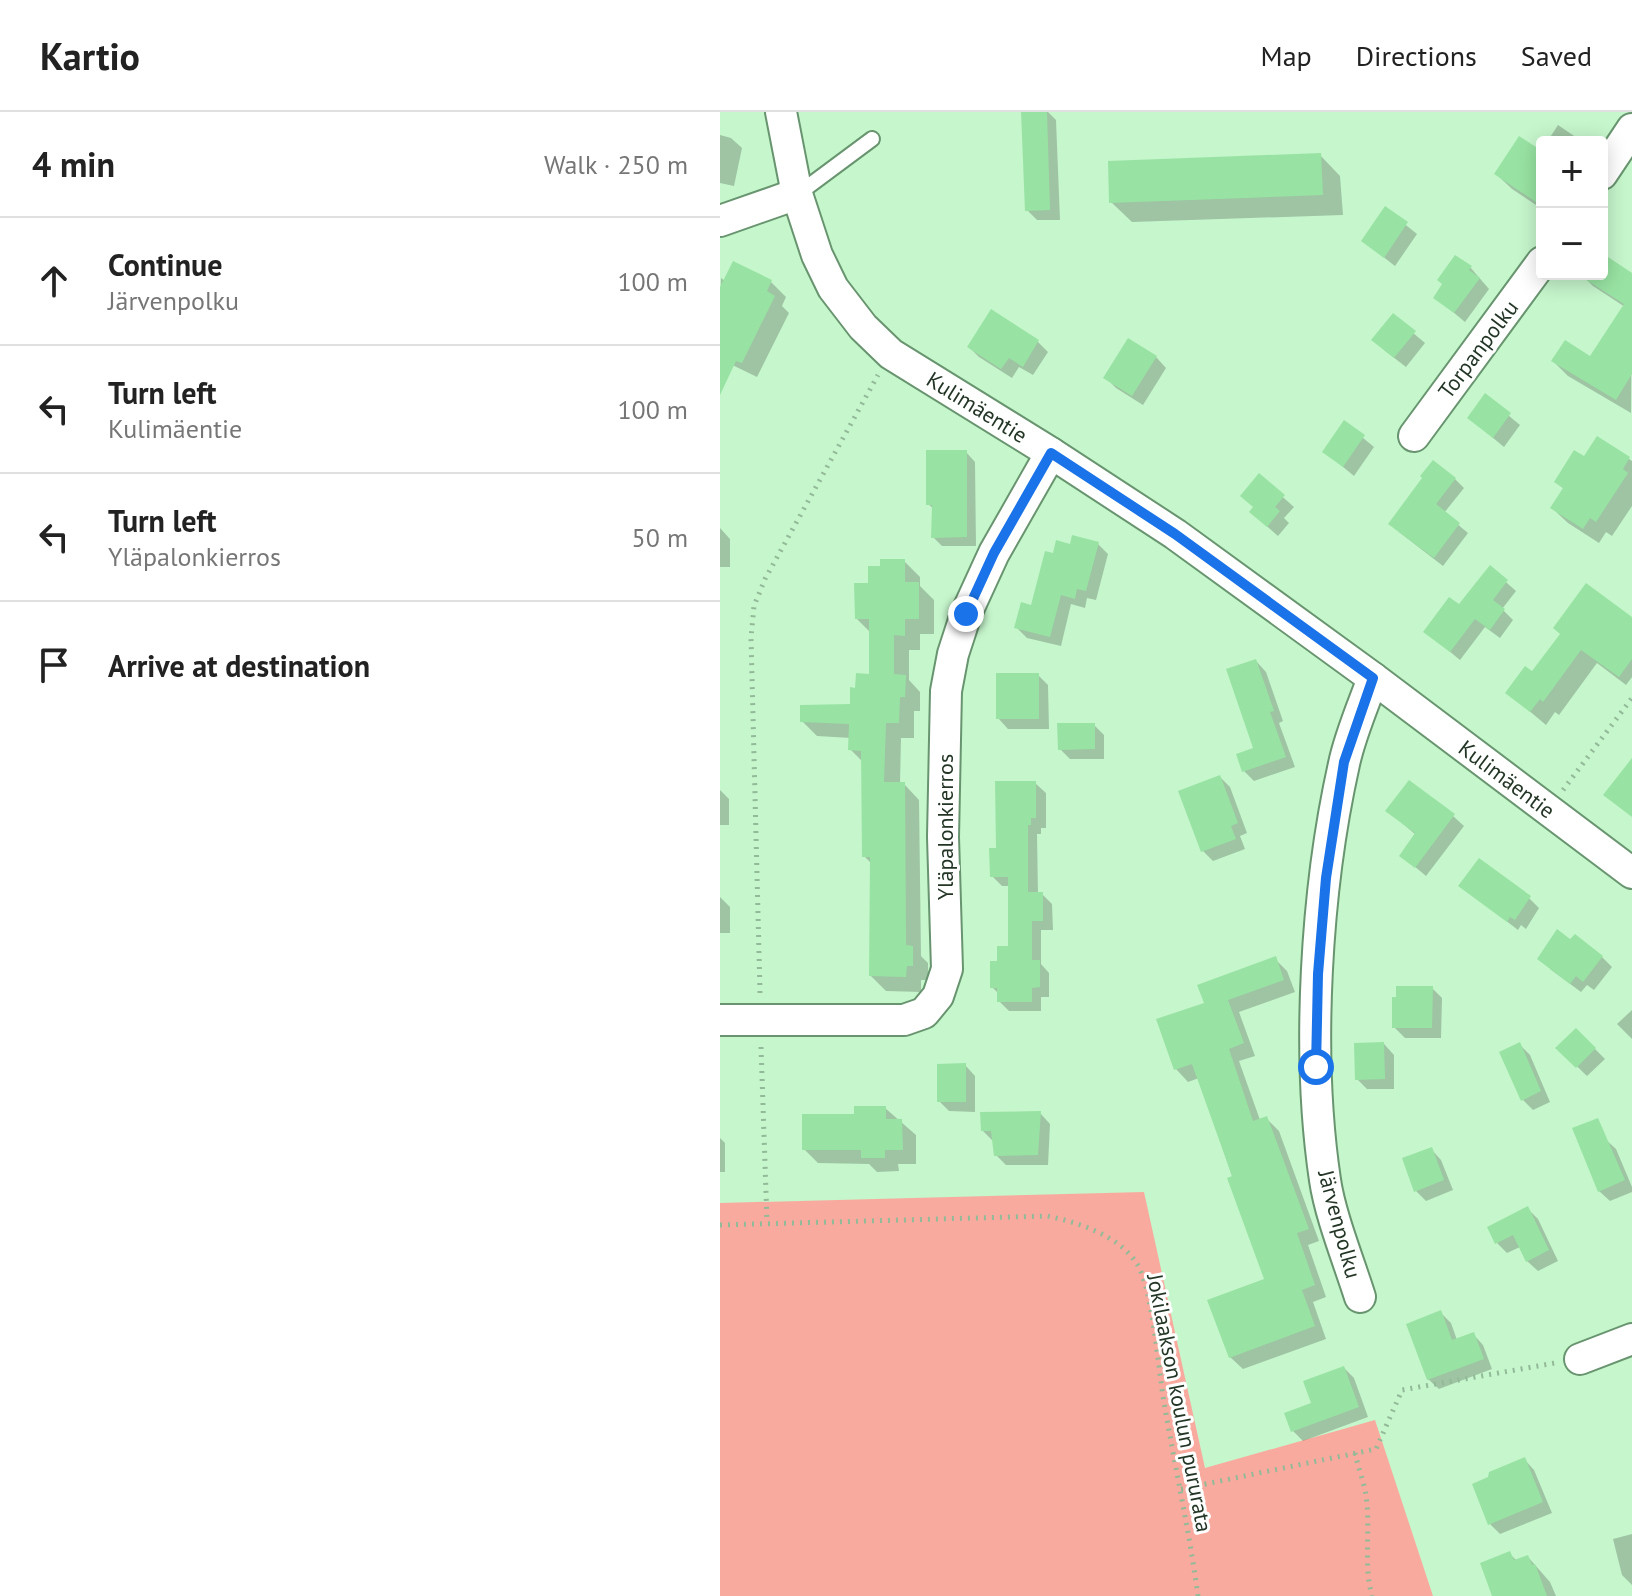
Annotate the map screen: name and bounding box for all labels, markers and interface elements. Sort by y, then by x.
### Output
text: Kartio [40,31,140,80]
text: Map [1261,37,1312,74]
text: Directions [1356,37,1477,74]
text: Saved [1521,37,1592,74]
map controls [1536,136,1608,280]
button: + [1536,136,1608,208]
text: 4 min [32,142,115,186]
text: Walk · 250 m [544,148,688,181]
button: − [1536,208,1608,280]
text: Continue [108,245,222,284]
icon: ahead [32,259,76,303]
text: 100 m [617,265,688,298]
text: Järvenpolku [108,284,239,317]
street label: Torpanpolku [1432,294,1524,404]
street label: Kulimäentie [921,365,1033,449]
text: Turn left [108,373,216,412]
icon: left [32,387,76,431]
text: 100 m [617,393,688,426]
text: Kulimäentie [108,412,242,445]
text: Turn left [108,501,216,540]
icon: left [32,515,76,559]
text: 50 m [632,521,688,554]
text: Yläpalonkierros [108,540,281,573]
route end [948,596,984,632]
icon: arrive [32,643,76,687]
text: Arrive at destination [108,646,370,685]
street label: Kulimäentie [1453,734,1561,824]
street label: Yläpalonkierros [931,754,959,900]
route start [1298,1049,1334,1085]
street label: Järvenpolku [1312,1166,1368,1281]
street label: Jokilaakson koulun pururata [1141,1271,1219,1534]

